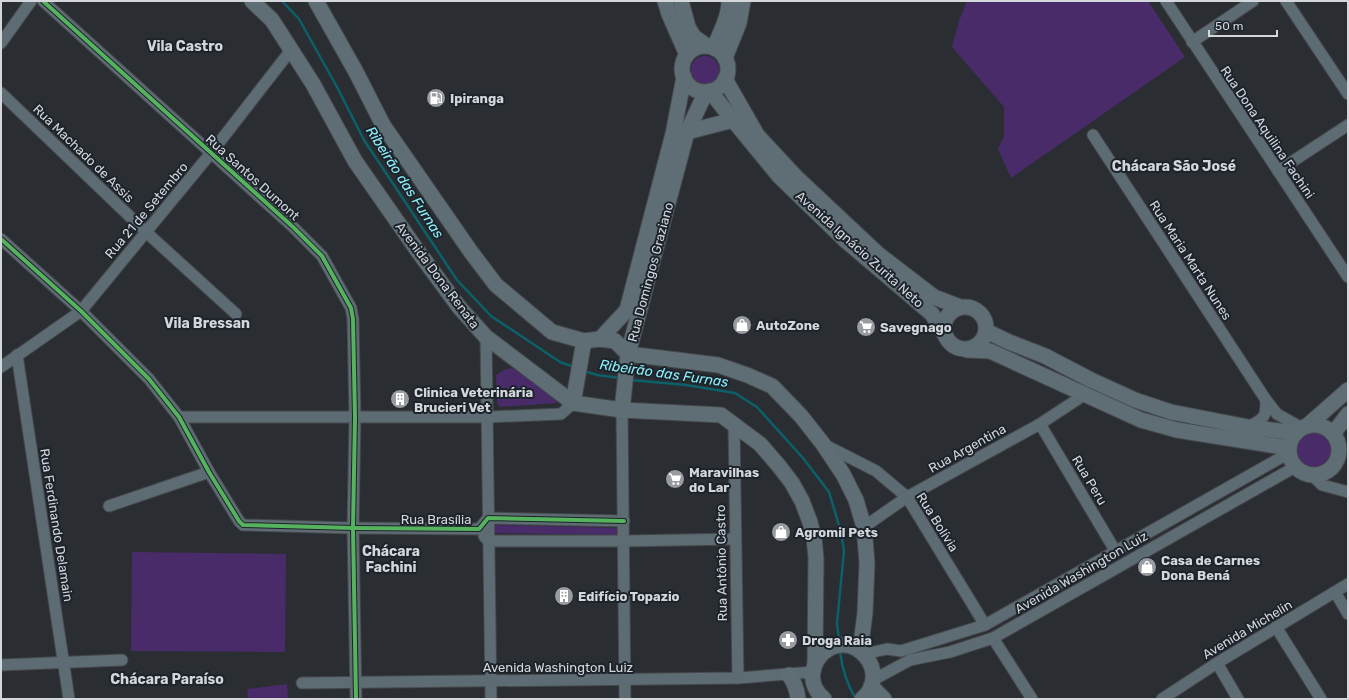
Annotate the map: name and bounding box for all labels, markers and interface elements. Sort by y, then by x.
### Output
scale bar [1209,12,1277,38]
text: 50 m [1215,19,1243,33]
district label: Vila Castro [147,38,223,55]
street label: Rua Dona Aquilina Fachini [1218,63,1318,201]
fuel station icon: Ipiranga [425,87,447,109]
place label: Ipiranga [450,91,504,106]
street label: Rua Machado de Assis [30,101,137,206]
water label: Ribeirão das Furnas [362,123,447,241]
street label: Rua Santos Dumont [203,131,303,223]
district label: Chácara São José [1112,158,1236,175]
street label: Rua 21 de Setembro [102,159,191,261]
street label: Avenida Ignácio Zurita Neto [792,188,927,311]
street label: Rua Maria Marta Nunes [1146,198,1235,323]
street label: Rua Domingos Graziano [625,201,677,344]
street label: Avenida Dona Renata [393,219,482,331]
shop icon: AutoZone [731,314,753,336]
district label: Vila Bressan [164,315,250,332]
supermarket icon: Savegnago [855,316,877,338]
place label: AutoZone [756,318,820,333]
place label: Savegnago [880,320,952,335]
water label: Ribeirão das Furnas [598,356,730,391]
place label: Clinica Veterinária Brucieri Vet [414,385,533,415]
building icon: Clinica Veterinária Brucieri Vet [389,388,411,410]
street label: Rua Argentina [926,421,1009,477]
street label: Rua Ferdinando Delamain [37,447,76,603]
street label: Rua Peru [1069,453,1110,508]
place label: Maravilhas do Lar [689,465,759,495]
supermarket icon: Maravilhas do Lar [664,468,686,490]
street label: Rua Bolívia [914,490,962,555]
street label: Rua Antônio Castro [713,504,730,622]
street label: Rua Brasília [401,512,471,527]
shop icon: Agromil Pets [770,521,792,543]
place label: Agromil Pets [795,525,878,540]
street label: Avenida Washington Luiz [1012,528,1151,617]
district label: Chácara Fachini [362,543,420,576]
place label: Casa de Carnes Dona Bená [1161,553,1260,583]
shop icon: Casa de Carnes Dona Bená [1136,556,1158,578]
building icon: Edifício Topazio [553,585,575,607]
place label: Edifício Topazio [578,589,680,604]
street label: Avenida Michelin [1200,597,1295,662]
pharmacy icon: Droga Raia [777,629,799,651]
place label: Droga Raia [802,633,872,648]
street label: Avenida Washington Luiz [483,660,634,676]
district label: Chácara Paraíso [110,671,224,688]

